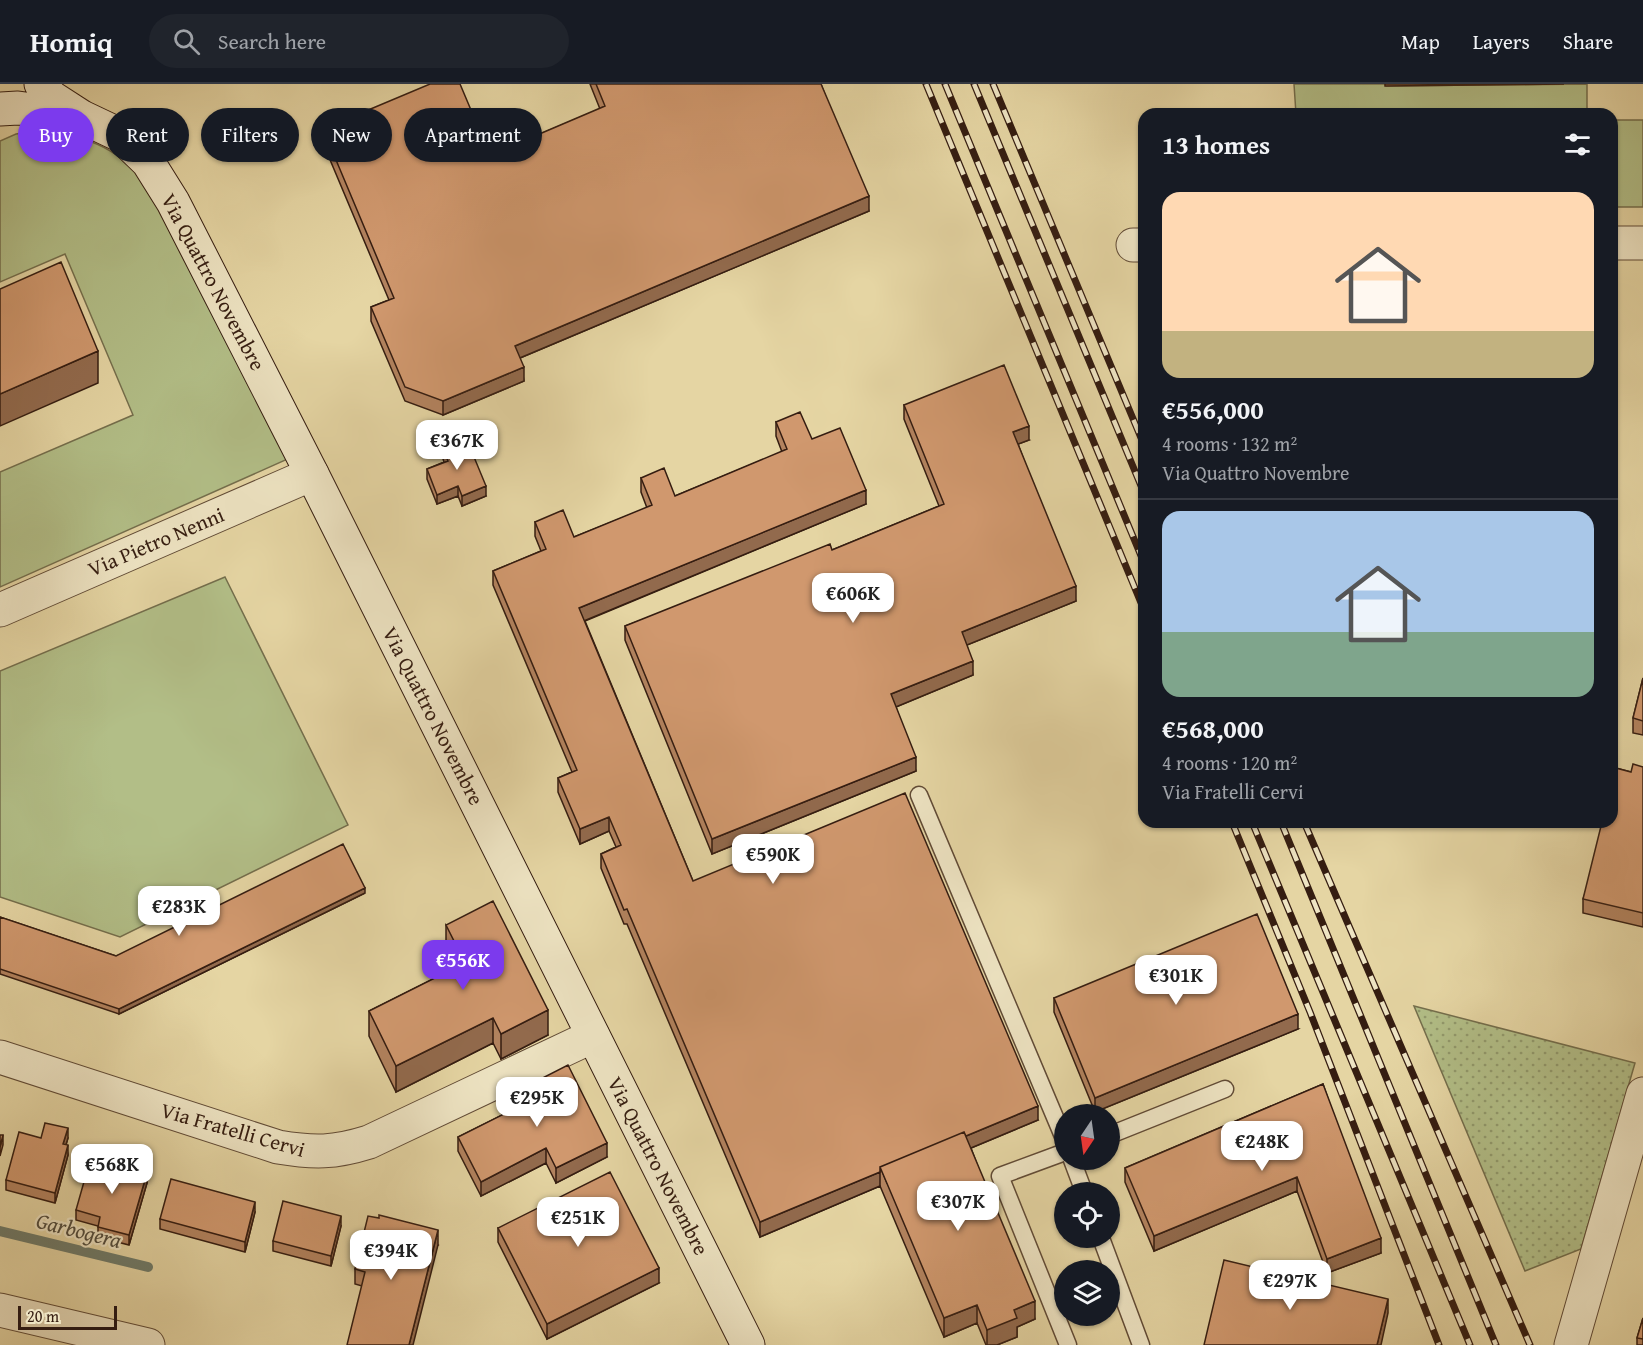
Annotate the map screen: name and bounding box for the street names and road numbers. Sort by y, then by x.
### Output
street label: Via Quattro Novembre [154,188,273,376]
street label: Via Pietro Nenni [83,499,229,584]
street label: Via Quattro Novembre [375,621,492,811]
street label: Via Quattro Novembre [600,1071,717,1261]
street label: Via Fratelli Cervi [157,1094,309,1165]

